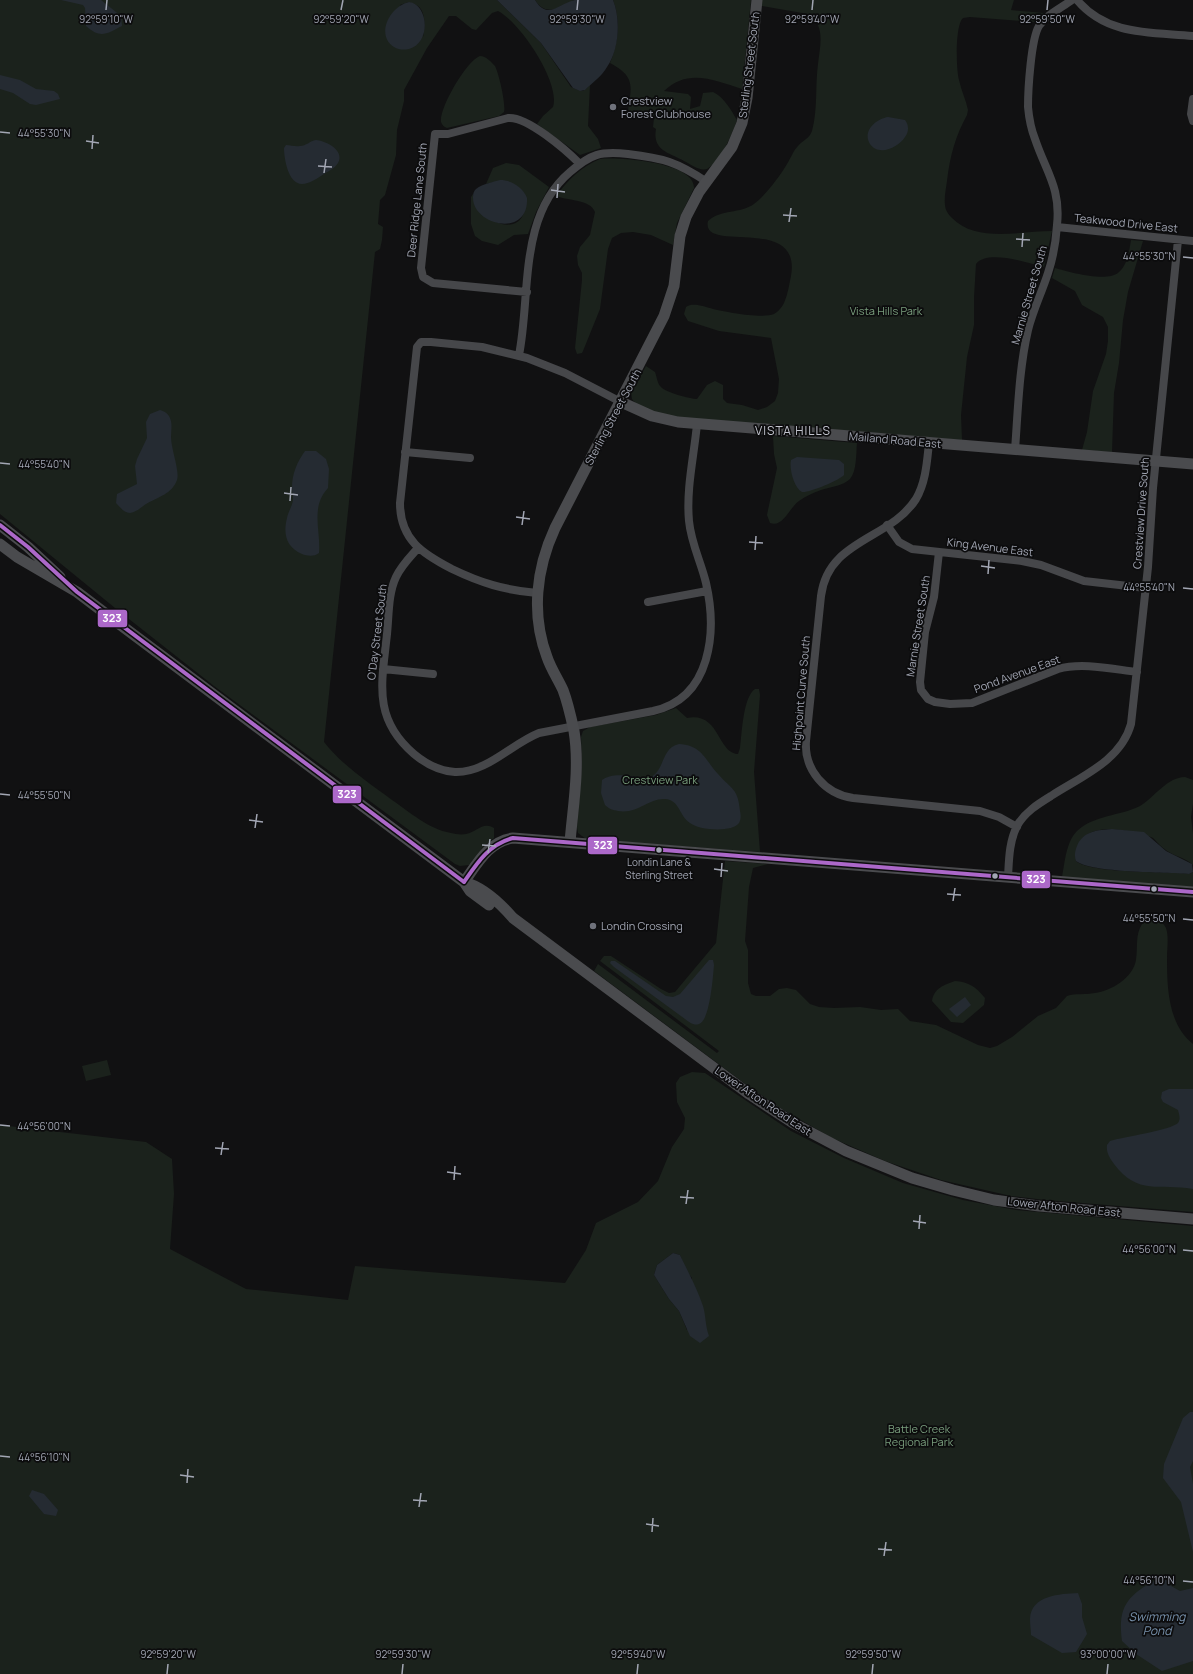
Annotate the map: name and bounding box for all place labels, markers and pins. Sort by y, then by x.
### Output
place label: Crestview Forest Clubhouse [621,93,711,121]
marker: Crestview Forest Clubhouse [608,102,618,112]
marker: Londin Lane & Sterling Street [654,845,664,855]
place label: Londin Lane & Sterling Street [625,855,693,882]
unlabelled marker [990,871,1000,881]
unlabelled marker [1149,884,1159,894]
place label: Londin Crossing [601,918,683,933]
marker: Londin Crossing [588,921,598,931]

